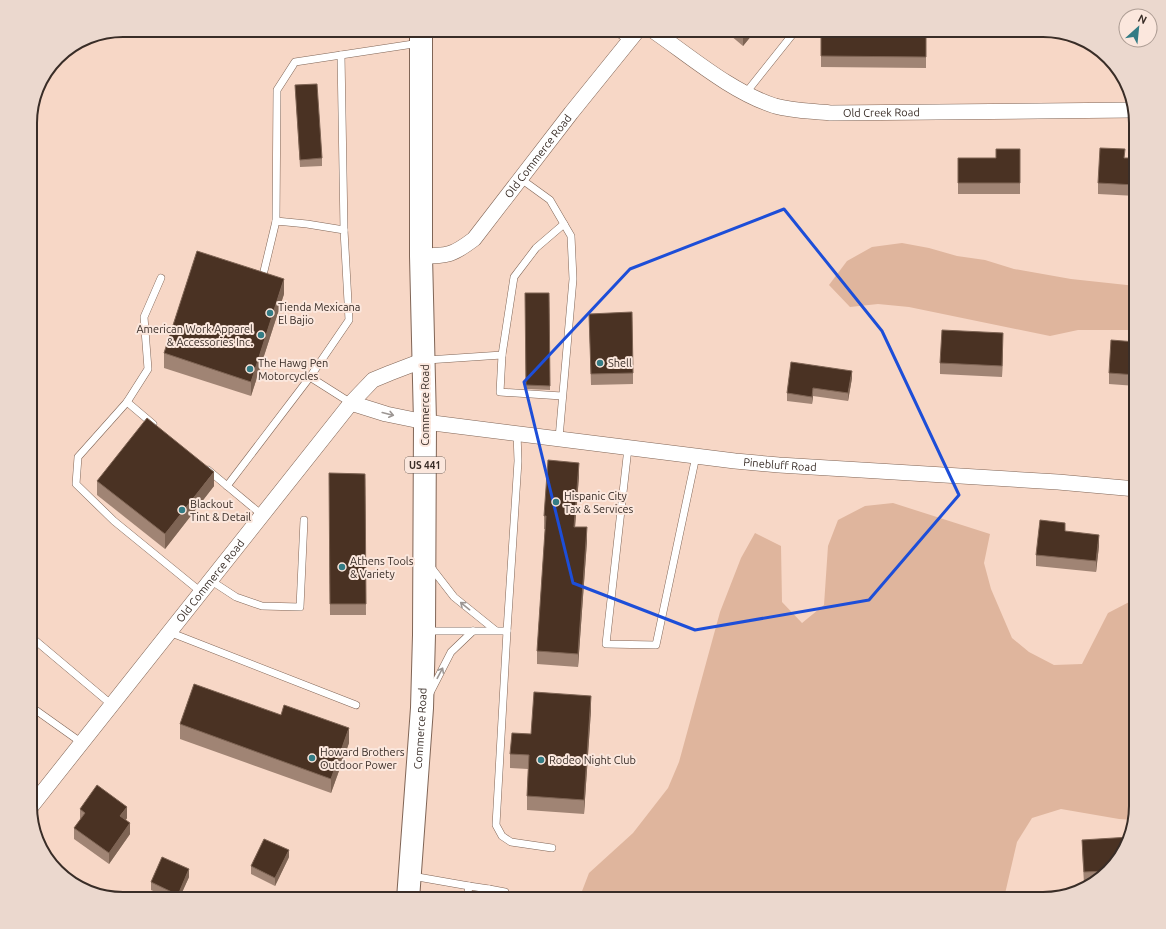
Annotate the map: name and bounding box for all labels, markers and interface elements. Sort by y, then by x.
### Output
north arrow [1118,8,1158,48]
text: N [1136,12,1149,26]
street label: Old Creek Road [843,106,920,119]
street label: Old Commerce Road [502,112,574,200]
place label: Tienda Mexicana El Bajio [278,301,361,326]
marker: Tienda Mexicana El Bajio [265,308,275,318]
place label: American Work Apparel & Accessories Inc. [136,323,253,348]
marker: American Work Apparel & Accessories Inc. [256,330,266,340]
place label: The Hawg Pen Motorcycles [258,357,328,382]
place label: Shell [608,357,632,369]
marker: Shell [595,358,605,368]
marker: The Hawg Pen Motorcycles [245,364,255,374]
street label: Commerce Road [419,364,431,446]
one-way arrow [381,411,394,418]
street label: Pinebluff Road [743,456,817,473]
road number: US 441 [405,457,445,473]
place label: Hispanic City Tax & Services [564,490,634,515]
marker: Hispanic City Tax & Services [551,497,561,507]
place label: Blackout Tint & Detail [190,498,251,523]
marker: Blackout Tint & Detail [177,505,187,515]
street label: Old Commerce Road [174,537,246,624]
place label: Athens Tools & Variety [350,555,414,580]
marker: Athens Tools & Variety [337,562,347,572]
one-way arrow [459,602,470,610]
one-way arrow [437,668,445,680]
street label: Commerce Road [412,688,429,770]
place label: Howard Brothers Outdoor Power [320,746,405,771]
marker: Howard Brothers Outdoor Power [307,753,317,763]
place label: Rodeo Night Club [549,754,636,766]
marker: Rodeo Night Club [536,755,546,765]

